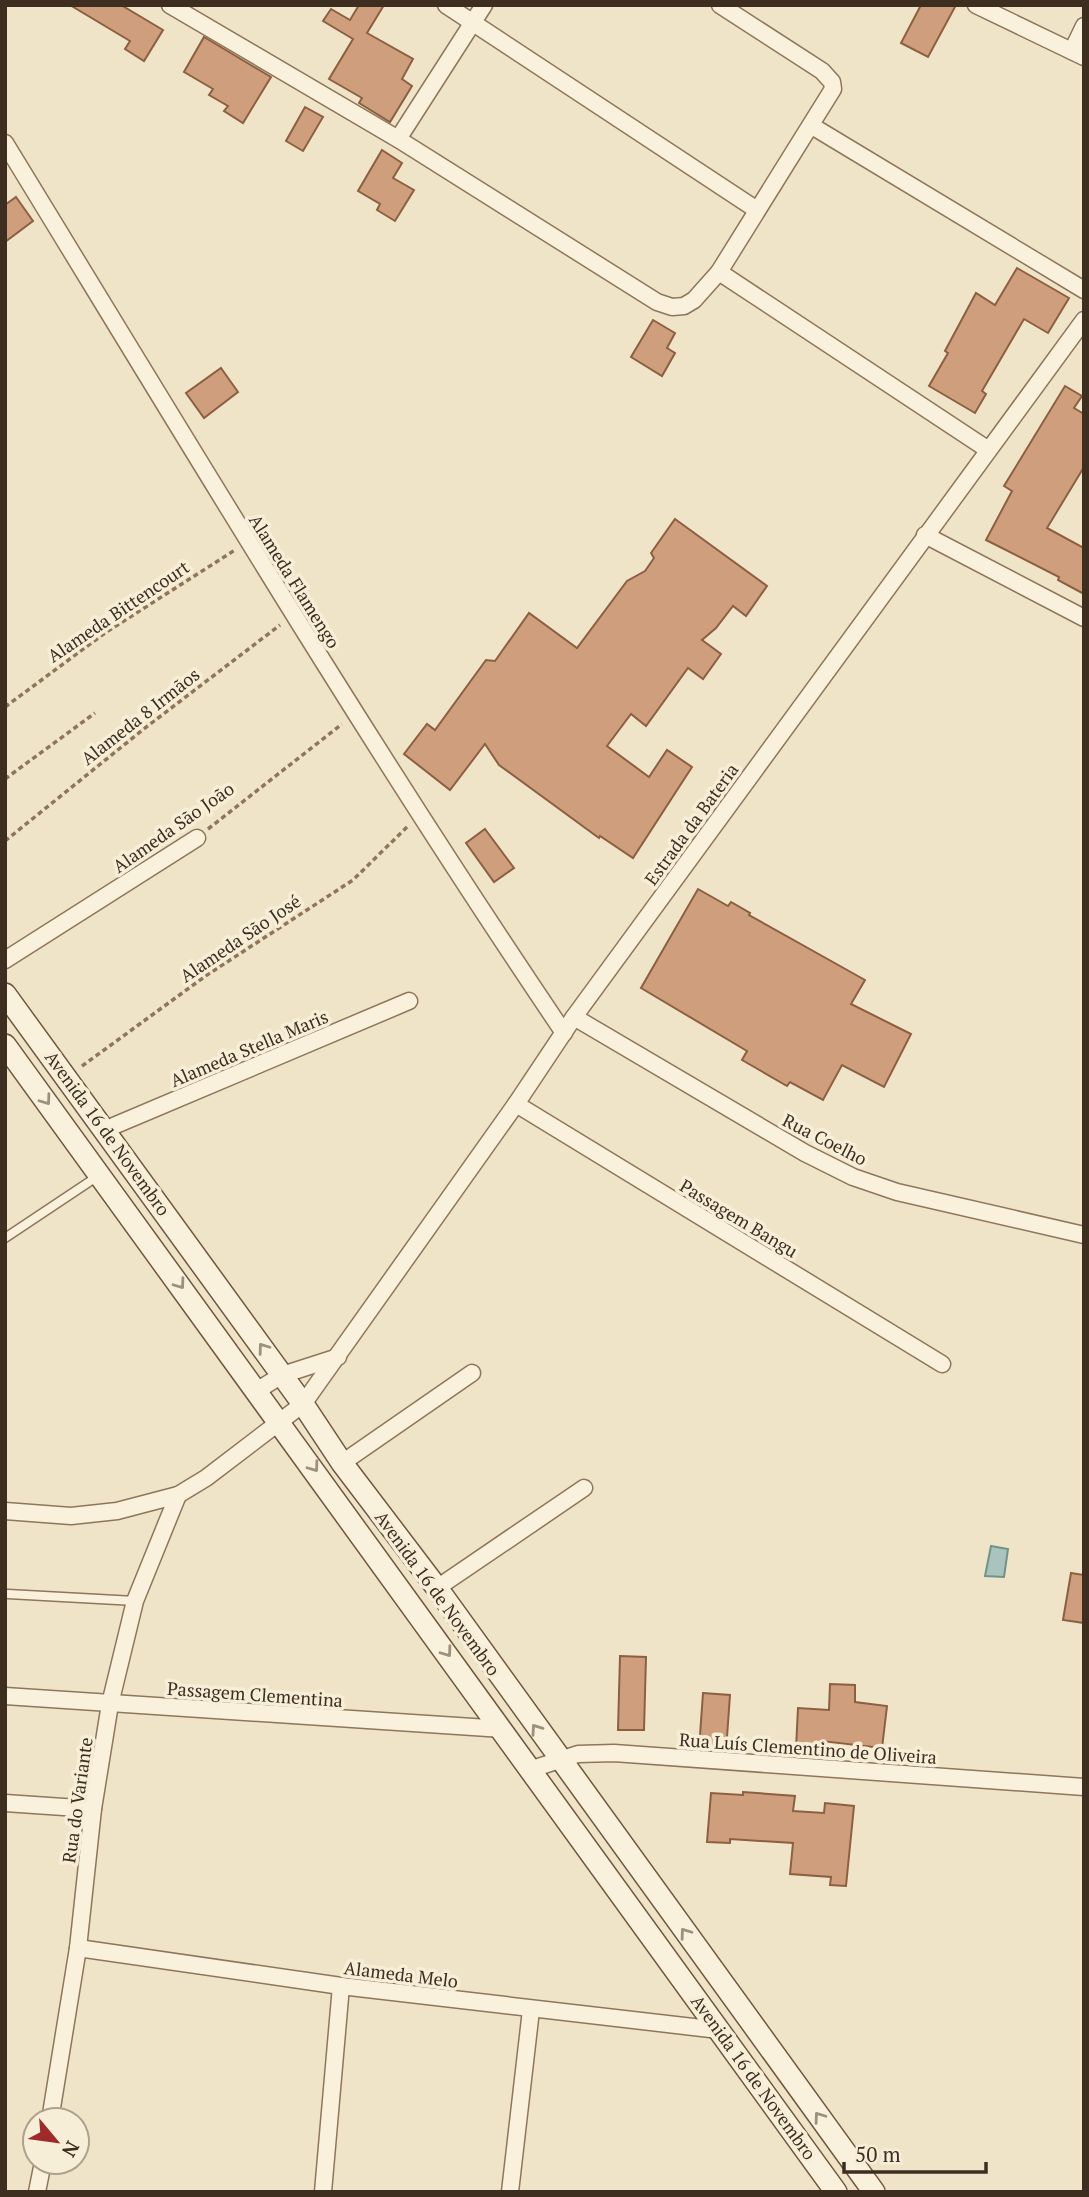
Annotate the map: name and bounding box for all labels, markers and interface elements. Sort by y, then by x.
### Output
street label: Alameda Flamengo [244,509,346,653]
street label: Alameda Bittencourt [42,554,194,667]
street label: Alameda 8 Irmãos [76,662,204,770]
street label: Estrada da Bateria [639,758,743,890]
street label: Alameda São João [108,776,239,878]
street label: Alameda São José [175,889,305,987]
street label: Alameda Stella Maris [166,1004,332,1092]
street label: Avenida 16 de Novembro [40,1046,176,1220]
one-way arrow [37,1092,50,1105]
street label: Rua Coelho [779,1108,871,1170]
street label: Passagem Bangu [676,1173,802,1263]
one-way arrow [172,1276,184,1289]
one-way arrow [259,1343,271,1356]
one-way arrow [306,1459,318,1472]
street label: Avenida 16 de Novembro [370,1506,506,1680]
one-way arrow [439,1644,452,1657]
street label: Passagem Clementina [166,1676,344,1712]
one-way arrow [532,1724,545,1737]
street label: Rua Luís Clementino de Oliveira [678,1727,938,1769]
street label: Rua do Variante [56,1736,98,1864]
one-way arrow [681,1928,693,1941]
street label: Alameda Melo [343,1955,460,1993]
street label: Avenida 16 de Novembro [686,1990,822,2164]
north arrow [21,2106,91,2176]
one-way arrow [815,2112,827,2125]
scale bar [844,2130,986,2174]
text: N [57,2137,86,2162]
text: 50 m [855,2140,901,2168]

